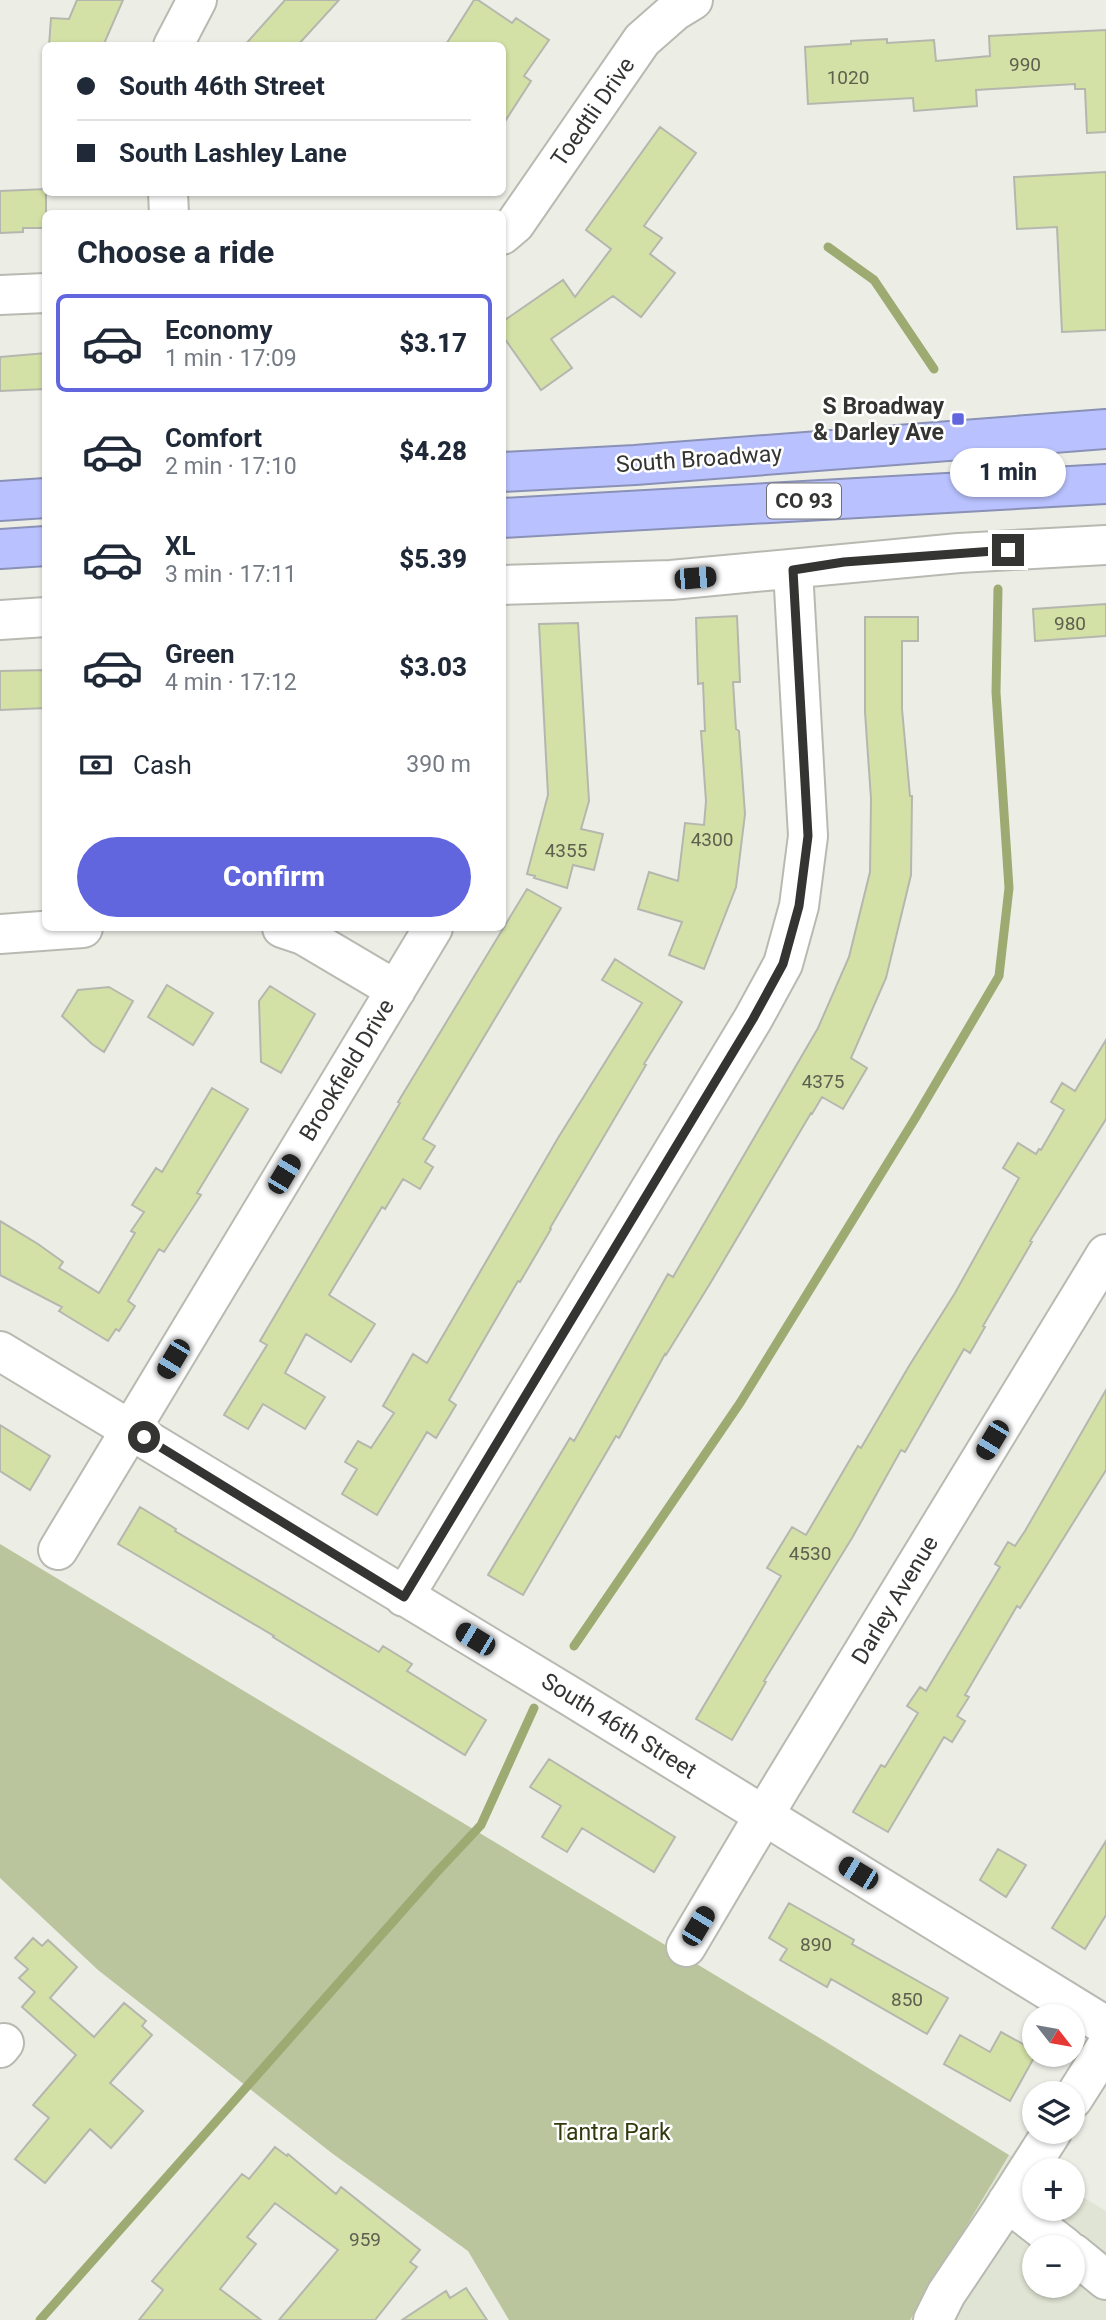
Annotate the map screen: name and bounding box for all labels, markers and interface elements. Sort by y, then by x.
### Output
street label: Toedtli Drive [546,52,640,172]
house number: 990 [1009,53,1041,76]
house number: 1020 [827,66,869,89]
text: South 46th Street [119,71,325,101]
text: South Lashley Lane [119,138,347,168]
text: Choose a ride [77,233,274,271]
icon: car [81,312,144,375]
text: Economy [165,315,272,345]
text: $3.17 [399,328,467,358]
text: 1 min · 17:09 [165,345,297,372]
place label: S Broadway & Darley Ave [813,393,944,446]
marker: S Broadway & Darley Ave [950,411,966,427]
icon: car [81,420,144,483]
text: Comfort [165,423,262,453]
text: $4.28 [399,436,467,466]
street label: South Broadway [615,440,783,478]
callout: 1 min [950,448,1066,498]
text: 2 min · 17:10 [165,453,297,480]
text: 1 min [979,459,1037,486]
road number: CO 93 [767,484,841,518]
icon: car [81,528,144,591]
text: XL [165,531,196,561]
route end [992,534,1024,566]
text: $5.39 [399,544,467,574]
text: 3 min · 17:11 [165,561,297,588]
car [674,566,717,590]
house number: 980 [1054,612,1086,635]
icon: car [81,636,144,699]
text: Green [165,639,235,669]
text: $3.03 [399,652,467,682]
text: 4 min · 17:12 [165,669,297,696]
icon: cash [77,746,115,784]
text: Cash [133,750,192,780]
text: 390 m [406,751,471,778]
house number: 4300 [691,828,733,851]
button: Confirm [77,837,471,917]
house number: 4355 [545,839,587,862]
street label: Brookfield Drive [294,994,400,1146]
house number: 4375 [802,1070,844,1093]
car [265,1151,304,1197]
car [154,1336,193,1382]
car [973,1417,1012,1463]
route start [128,1421,160,1453]
street label: Darley Avenue [846,1531,944,1669]
house number: 4530 [789,1542,831,1565]
car [452,1619,499,1659]
street label: South 46th Street [536,1667,702,1785]
car [835,1853,882,1893]
car [679,1903,718,1949]
house number: 890 [800,1933,832,1956]
house number: 850 [891,1988,923,2011]
north arrow [1022,2004,1085,2067]
map controls [1022,2004,1085,2298]
button: layers [1022,2081,1085,2144]
park label: Tantra Park [553,2119,671,2146]
button: + [1022,2158,1085,2221]
house number: 959 [349,2228,381,2251]
button: − [1022,2235,1085,2298]

